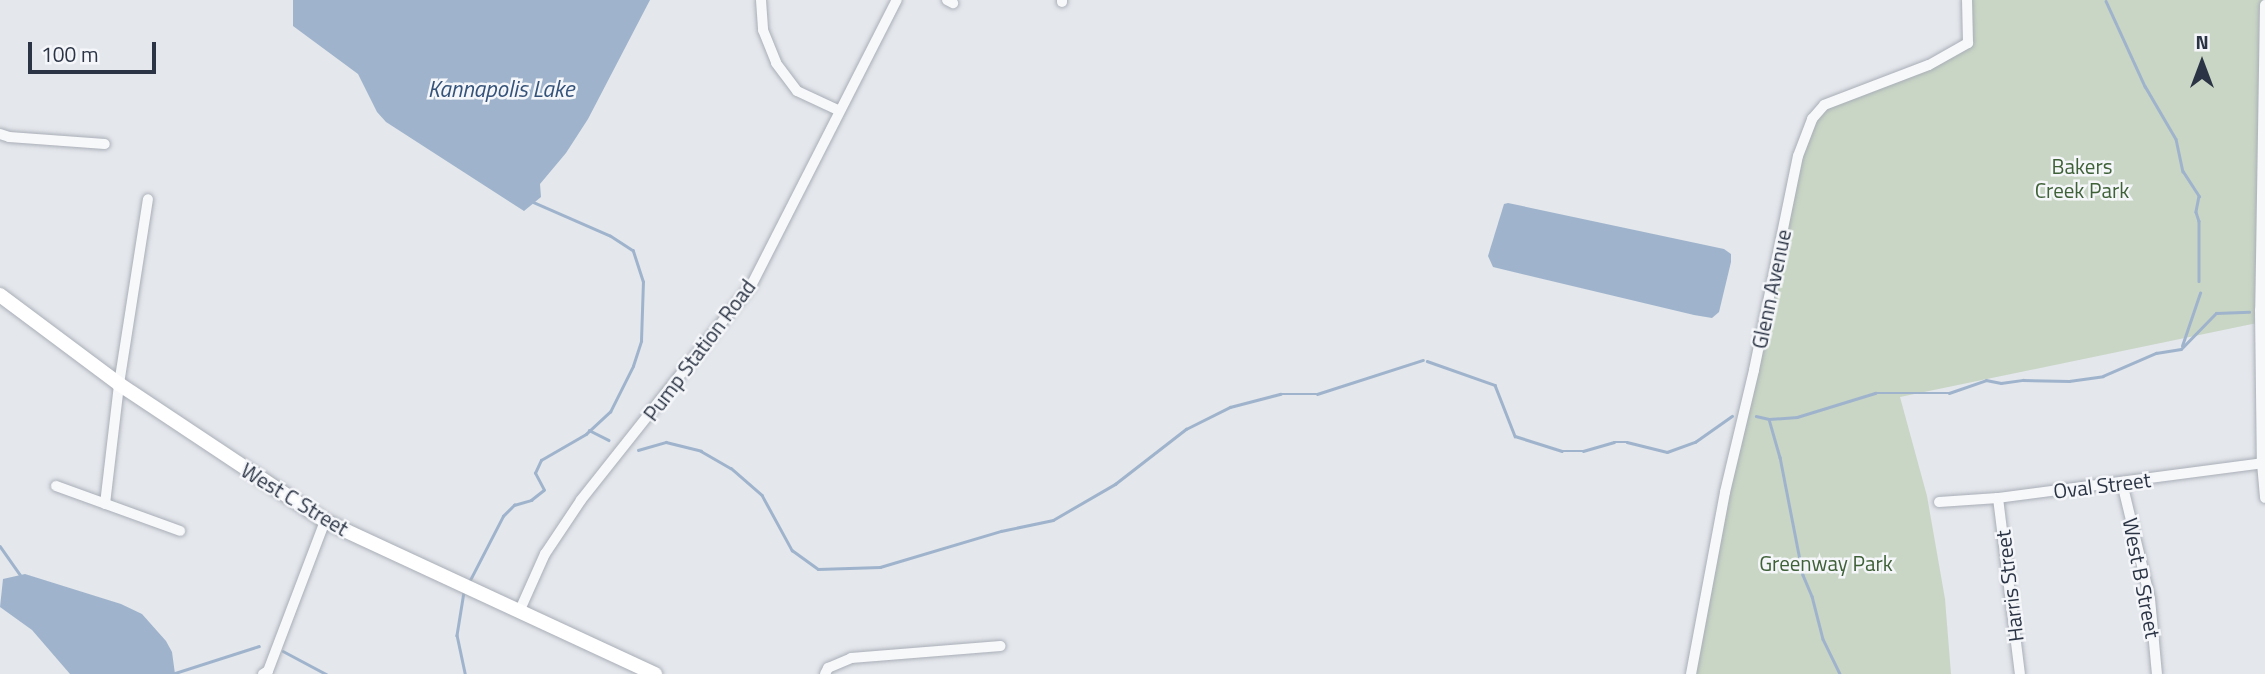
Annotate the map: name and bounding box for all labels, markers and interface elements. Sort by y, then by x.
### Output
text: N [2195,27,2209,56]
scale bar [32,28,159,72]
north arrow [2167,28,2237,98]
text: 100 m [41,38,98,70]
water label: Kannapolis Lake [428,75,574,103]
park label: Bakers Creek Park [2035,153,2129,203]
street label: Glenn Avenue [1746,227,1796,351]
street label: Pump Station Road [638,274,760,426]
street label: West C Street [237,457,353,541]
street label: Oval Street [2052,467,2152,503]
street label: West B Street [2118,516,2166,640]
street label: Harris Street [1990,529,2028,643]
park label: Greenway Park [1759,550,1893,576]

